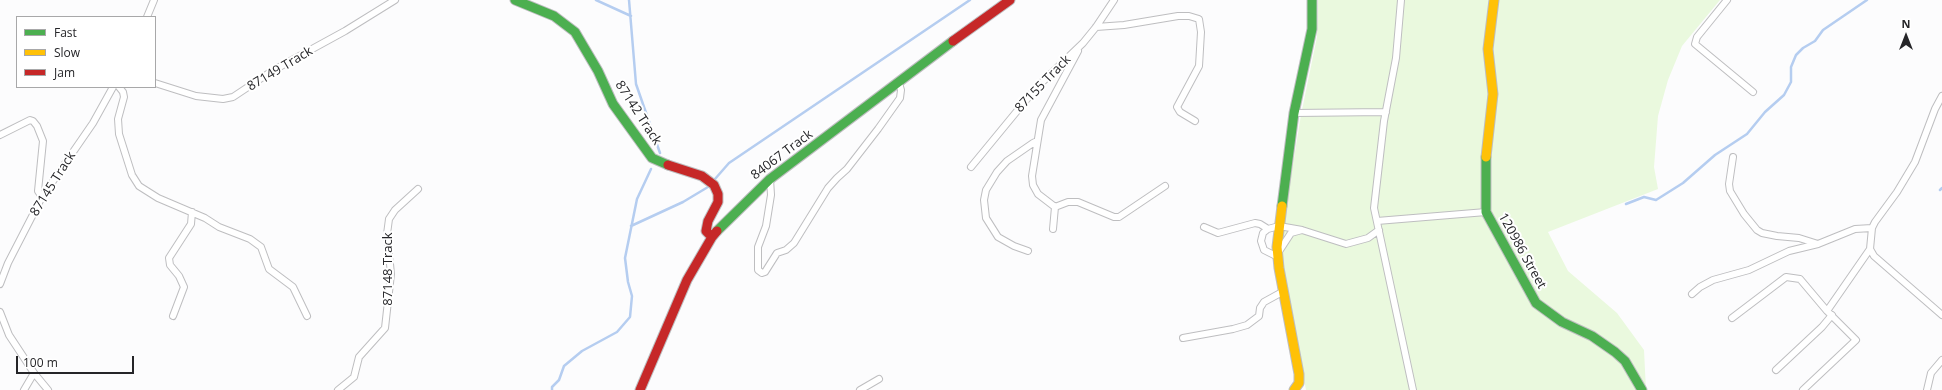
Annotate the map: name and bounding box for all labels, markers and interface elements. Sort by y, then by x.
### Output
legend [16,16,156,88]
north arrow [1886,16,1926,56]
text: N [1902,16,1910,31]
text: Fast [54,24,77,41]
street label: 87149 Track [245,43,315,95]
text: Slow [54,44,80,61]
street label: 87155 Track [1012,52,1074,116]
text: Jam [54,64,75,81]
street label: 87142 Track [611,78,665,148]
street label: 84067 Track [748,127,816,183]
street label: 87145 Track [27,149,79,219]
street label: 120986 Street [1495,210,1549,292]
street label: 87148 Track [380,232,396,306]
scale bar [18,348,136,374]
text: 100 m [23,354,58,371]

